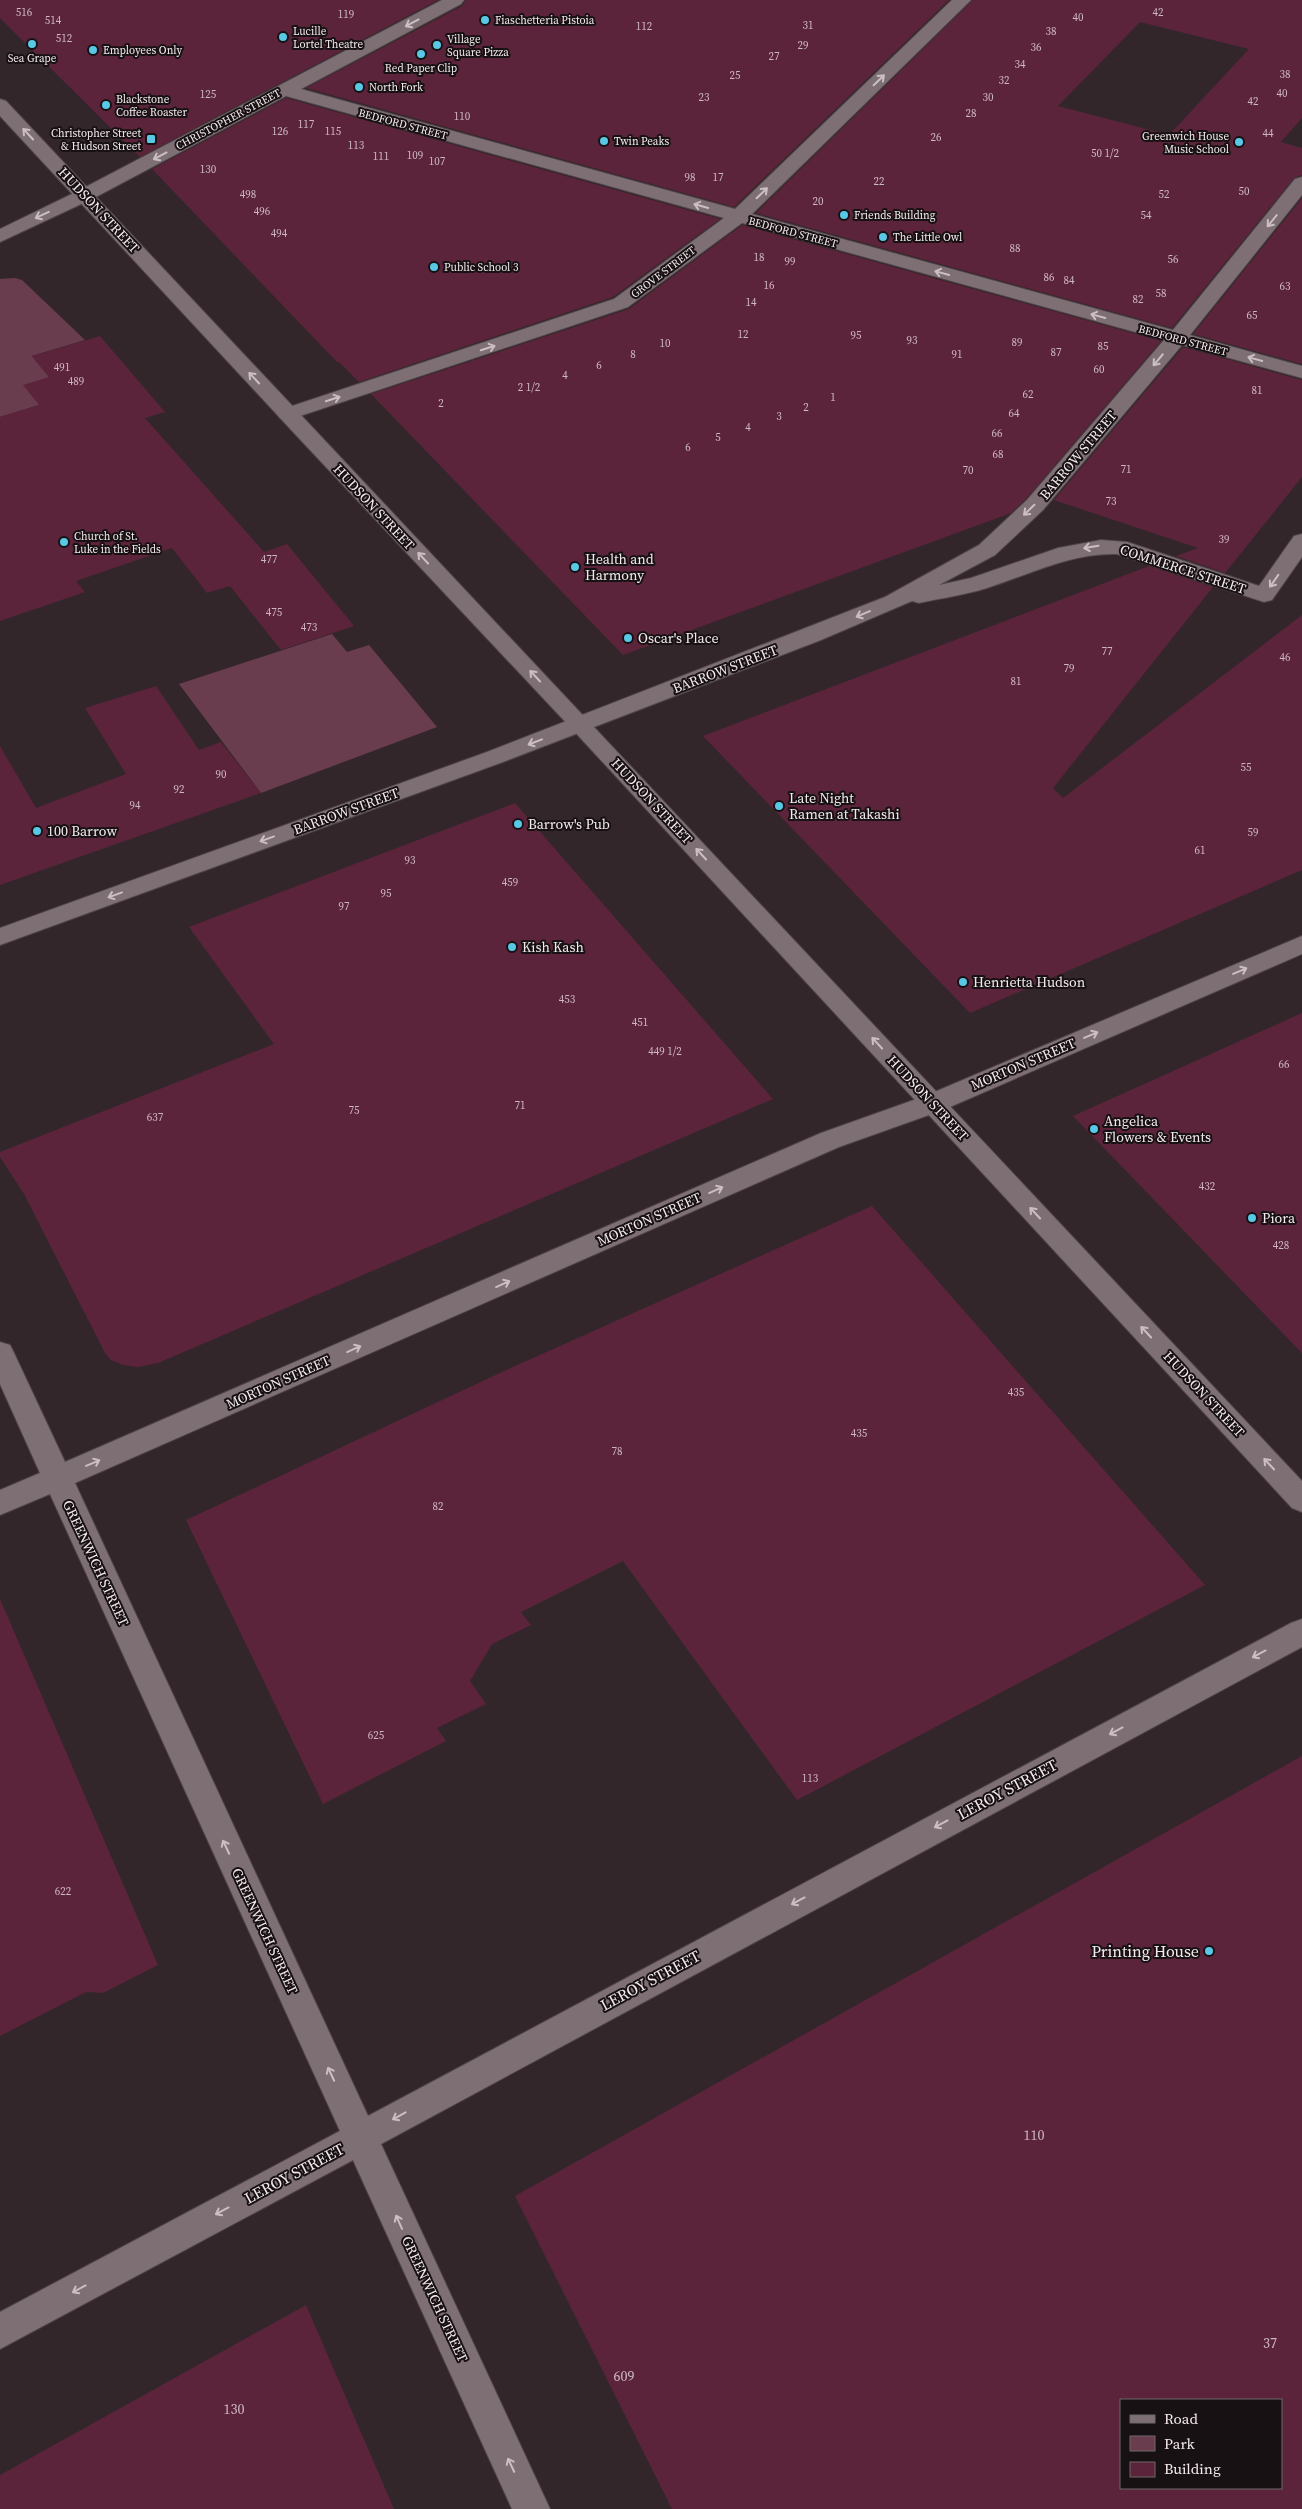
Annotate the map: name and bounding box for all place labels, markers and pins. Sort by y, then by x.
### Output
place label: Fiaschetteria Pistoia [495,13,595,28]
marker: Fiaschetteria Pistoia [479,14,491,26]
place label: Lucille Lortel Theatre [293,24,364,52]
marker: Lucille Lortel Theatre [277,31,289,43]
place label: Village Square Pizza [447,32,509,60]
marker: Sea Grape [26,38,38,50]
marker: Village Square Pizza [431,39,443,51]
place label: Employees Only [103,43,182,58]
marker: Employees Only [87,44,99,56]
marker: Red Paper Clip [415,48,427,60]
place label: Sea Grape [8,51,57,66]
place label: Red Paper Clip [385,61,457,76]
place label: North Fork [369,80,424,95]
marker: North Fork [353,81,365,93]
place label: Blackstone Coffee Roaster [116,92,187,120]
marker: Blackstone Coffee Roaster [100,99,112,111]
place label: Christopher Street & Hudson Street [51,126,141,154]
place label: Greenwich House Music School [1142,129,1229,157]
marker: Christopher Street & Hudson Street [145,133,157,145]
place label: Twin Peaks [614,134,669,149]
marker: Twin Peaks [598,135,610,147]
marker: Greenwich House Music School [1233,136,1245,148]
place label: Friends Building [854,208,936,223]
marker: Friends Building [838,209,850,221]
place label: The Little Owl [893,230,962,245]
marker: The Little Owl [877,231,889,243]
place label: Public School 3 [444,260,519,275]
marker: Public School 3 [428,261,440,273]
place label: Church of St. Luke in the Fields [74,529,161,557]
marker: Church of St. Luke in the Fields [58,536,70,548]
place label: Health and Harmony [585,549,654,585]
marker: Health and Harmony [569,561,581,573]
place label: Oscar's Place [638,628,719,648]
marker: Oscar's Place [622,632,634,644]
place label: Late Night Ramen at Takashi [789,788,900,824]
marker: Late Night Ramen at Takashi [773,800,785,812]
place label: Barrow's Pub [528,814,610,834]
marker: Barrow's Pub [512,818,524,830]
place label: 100 Barrow [47,821,118,841]
marker: 100 Barrow [31,825,43,837]
place label: Kish Kash [522,937,584,957]
marker: Kish Kash [506,941,518,953]
place label: Henrietta Hudson [973,972,1086,992]
marker: Henrietta Hudson [957,976,969,988]
place label: Angelica Flowers & Events [1104,1111,1211,1147]
marker: Angelica Flowers & Events [1088,1123,1100,1135]
place label: Piora [1262,1208,1296,1228]
marker: Piora [1246,1212,1258,1224]
place label: Printing House [1092,1940,1199,1962]
marker: Printing House [1203,1945,1215,1957]

